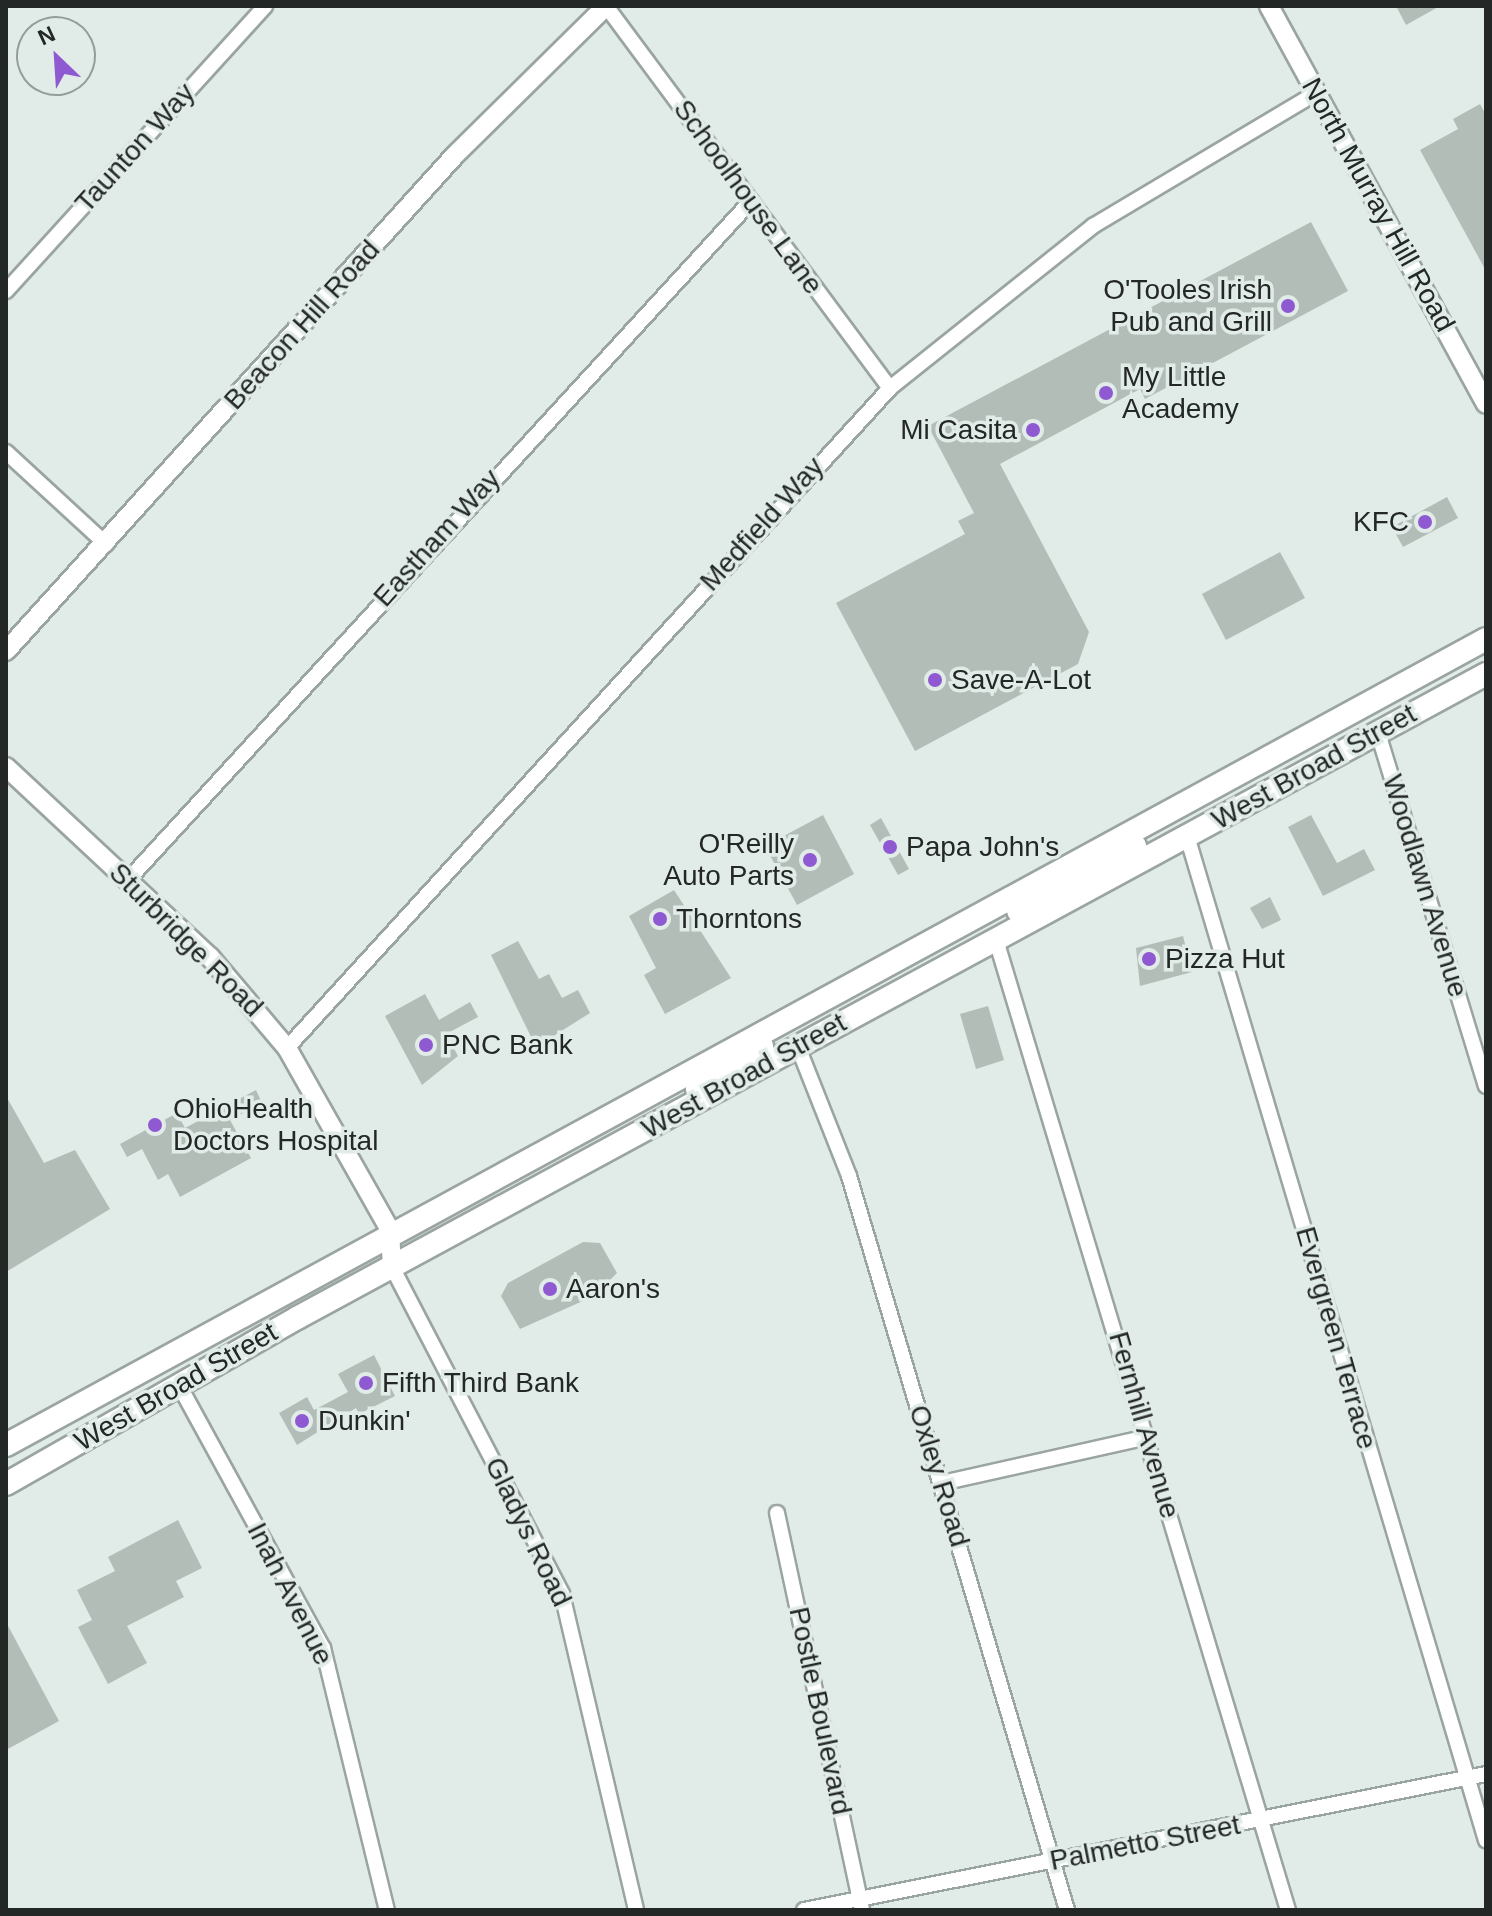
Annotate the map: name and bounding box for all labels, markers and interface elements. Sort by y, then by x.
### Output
north arrow [16,16,96,96]
text: N [34,21,59,50]
street label: North Murray Hill Road [1294,72,1462,338]
street label: Taunton Way [68,76,202,220]
street label: Schoolhouse Lane [666,93,830,301]
street label: Beacon Hill Road [217,233,387,417]
place label: O'Tooles Irish Pub and Grill [1103,273,1272,339]
marker: O'Tooles Irish Pub and Grill [1279,297,1297,315]
place label: My Little Academy [1122,360,1239,426]
marker: My Little Academy [1097,384,1115,402]
place label: Mi Casita [900,413,1017,447]
marker: Mi Casita [1024,421,1042,439]
street label: Medfield Way [693,450,831,598]
street label: Eastham Way [367,462,507,614]
place label: KFC [1353,505,1409,539]
marker: KFC [1416,513,1434,531]
place label: Save-A-Lot [951,663,1091,697]
marker: Save-A-Lot [926,671,944,689]
street label: West Broad Street [1206,697,1422,837]
street label: Woodlawn Avenue [1375,770,1475,1002]
place label: O'Reilly Auto Parts [663,827,794,893]
place label: Papa John's [906,830,1059,864]
marker: Papa John's [881,838,899,856]
marker: O'Reilly Auto Parts [801,851,819,869]
street label: Sturbridge Road [102,856,270,1024]
place label: Thorntons [676,902,802,936]
marker: Thorntons [651,910,669,928]
place label: Pizza Hut [1165,942,1285,976]
marker: Pizza Hut [1140,950,1158,968]
street label: West Broad Street [636,1006,852,1146]
place label: PNC Bank [442,1028,573,1062]
marker: PNC Bank [417,1036,435,1054]
place label: OhioHealth Doctors Hospital [173,1092,378,1158]
marker: OhioHealth Doctors Hospital [144,1114,166,1136]
street label: Evergreen Terrace [1288,1223,1384,1453]
place label: Aaron's [566,1272,660,1306]
marker: Aaron's [541,1280,559,1298]
street label: West Broad Street [69,1315,283,1459]
street label: Fernhill Avenue [1101,1327,1187,1523]
place label: Fifth Third Bank [382,1366,580,1400]
marker: Fifth Third Bank [357,1374,375,1392]
street label: Oxley Road [902,1401,976,1551]
place label: Dunkin' [318,1404,411,1438]
marker: Dunkin' [293,1412,311,1430]
street label: Gladys Road [477,1452,579,1612]
street label: Inah Avenue [239,1517,341,1671]
street label: Postle Boulevard [782,1604,858,1818]
street label: Palmetto Street [1047,1808,1243,1878]

